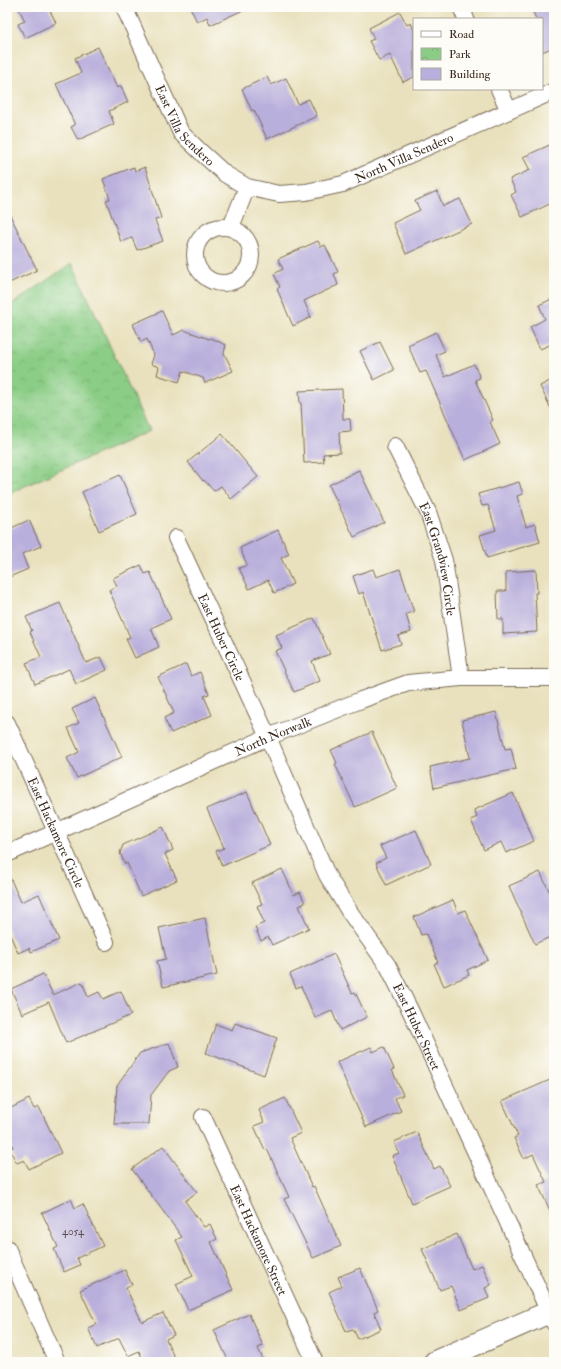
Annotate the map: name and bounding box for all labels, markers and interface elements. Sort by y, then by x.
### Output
legend [413,18,543,90]
text: Road [449,27,474,42]
text: Park [449,47,471,62]
text: Building [449,67,492,82]
street label: East Villa Sendero [151,83,217,170]
street label: North Villa Sendero [352,129,456,187]
street label: East Grandview Circle [415,500,459,618]
street label: East Huber Circle [194,591,248,684]
street label: North Norwalk [232,713,315,760]
street label: East Hackamore Circle [24,775,88,891]
street label: East Huber Street [389,981,444,1073]
street label: East Hackamore Street [226,1182,290,1298]
house number: 4054 [62,1225,85,1238]

